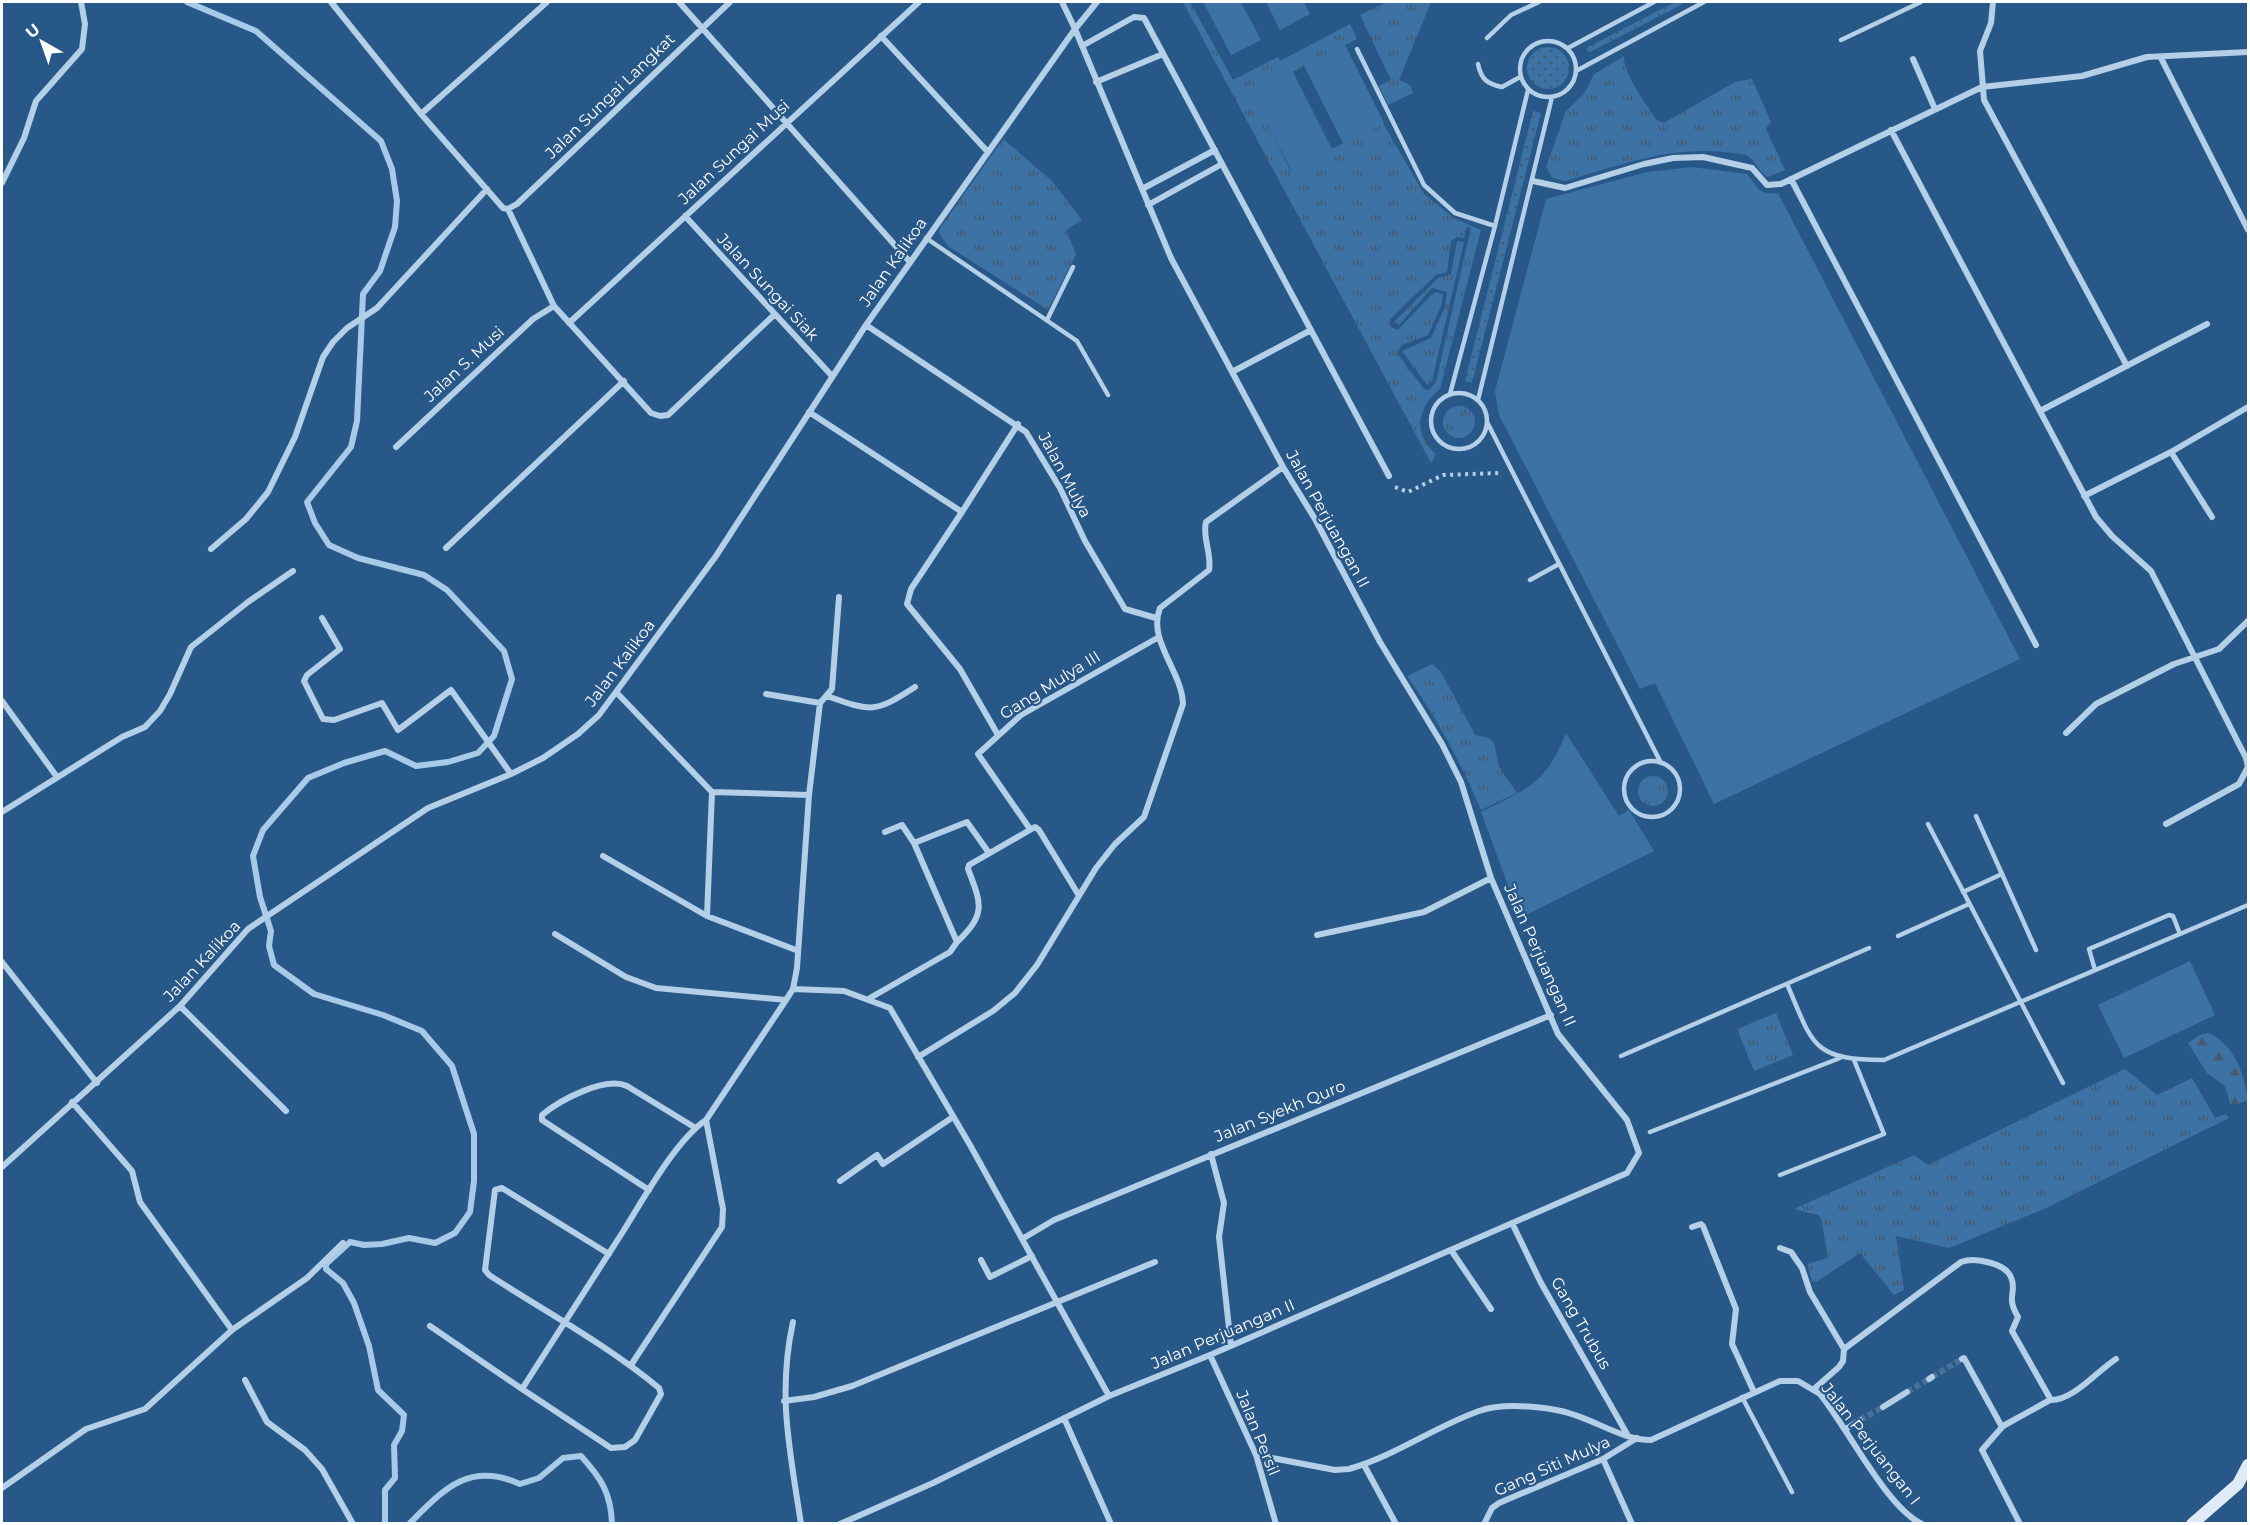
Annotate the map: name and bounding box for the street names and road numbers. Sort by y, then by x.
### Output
street label: Jalan Sungai Langkat [541,29,679,163]
street label: Jalan Sungai Musi [674,96,793,209]
street label: Jalan Kalikoa [855,214,931,311]
street label: Jalan Sungai Siak [713,229,823,345]
street label: Jalan S. Musi [419,322,508,406]
street label: Jalan Mulya [1034,428,1096,521]
street label: Jalan Perjuangan II [1282,446,1374,591]
street label: Jalan Kalikoa [580,616,659,711]
street label: Gang Mulya III [996,647,1104,723]
street label: Jalan Perjuangan II [1500,880,1580,1029]
street label: Jalan Kalikoa [159,916,244,1006]
street label: Jalan Syekh Quro [1211,1076,1348,1146]
street label: Gang Trubus [1547,1274,1615,1373]
street label: Jalan Perjuangan II [1147,1295,1298,1373]
street label: Jalan Perjuangan I [1817,1379,1924,1509]
street label: Jalan Persil [1232,1387,1284,1478]
street label: Gang Siti Mulya [1491,1432,1613,1500]

